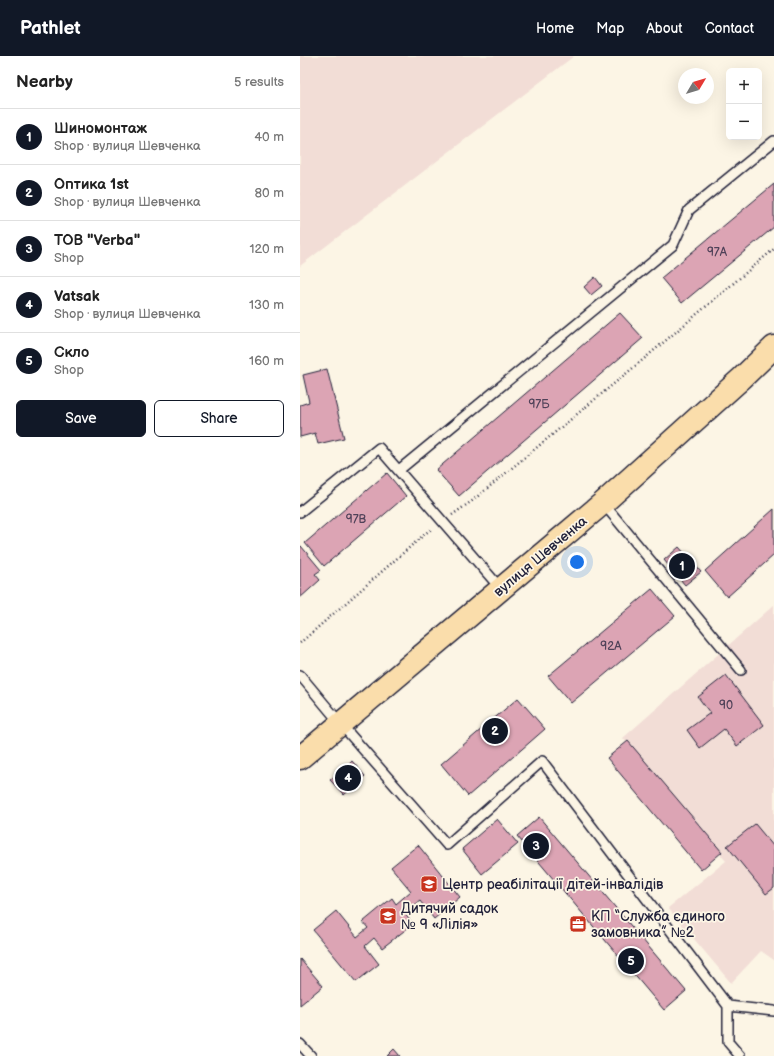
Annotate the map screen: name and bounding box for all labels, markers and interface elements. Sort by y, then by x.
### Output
text: Pathlet [20,17,81,40]
text: Home [536,20,574,37]
text: Map [596,20,624,37]
text: About [646,20,683,37]
text: Contact [705,20,754,37]
north arrow [678,68,714,104]
map controls [726,68,762,140]
button: + [726,68,762,104]
text: Nearby [16,72,73,92]
text: 5 results [234,74,284,90]
button: − [726,104,762,140]
text: Шиномонтаж [54,119,147,138]
text: 1 [26,129,32,145]
text: 40 m [254,129,284,145]
text: Shop · вулиця Шевченка [54,138,201,154]
text: Оптика 1st [54,175,129,194]
text: 2 [25,185,33,201]
text: 80 m [255,185,284,201]
text: Shop · вулиця Шевченка [54,194,201,210]
text: ТОВ "Verba" [54,231,140,250]
text: 3 [25,241,33,257]
text: 120 m [249,241,284,257]
house number: 97А [707,245,728,260]
text: Shop [54,250,84,266]
text: Vatsak [54,287,100,306]
text: 4 [25,297,33,313]
text: 130 m [249,297,284,313]
text: Shop · вулиця Шевченка [54,306,201,322]
text: Скло [54,343,89,362]
text: 5 [25,353,33,369]
text: 160 m [249,353,284,369]
text: Shop [54,362,84,378]
house number: 97Б [528,397,550,412]
button: Save [16,400,146,437]
button: Share [154,400,284,437]
house number: 97В [346,512,367,527]
street label: вулиця Шевченка [490,512,591,600]
pin: 1 [669,551,695,581]
your location [567,552,587,572]
house number: 92А [600,639,622,654]
house number: 90 [719,698,733,713]
pin: 2 [482,716,508,746]
pin: 4 [335,763,361,793]
pin: 3 [523,831,549,861]
school or university icon: Центр реабілітації дітей-інвалідів [419,874,439,894]
place label: Центр реабілітації дітей-інвалідів [442,876,664,893]
place label: Дитячий садок № 9 «Лілія» [401,900,499,933]
school or university icon: Дитячий садок № 9 «Лілія» [378,906,398,926]
place label: КП “Служба єдиного замовника” №2 [591,908,725,941]
office icon: КП “Служба єдиного замовника” №2 [568,914,588,934]
pin: 5 [618,946,644,976]

